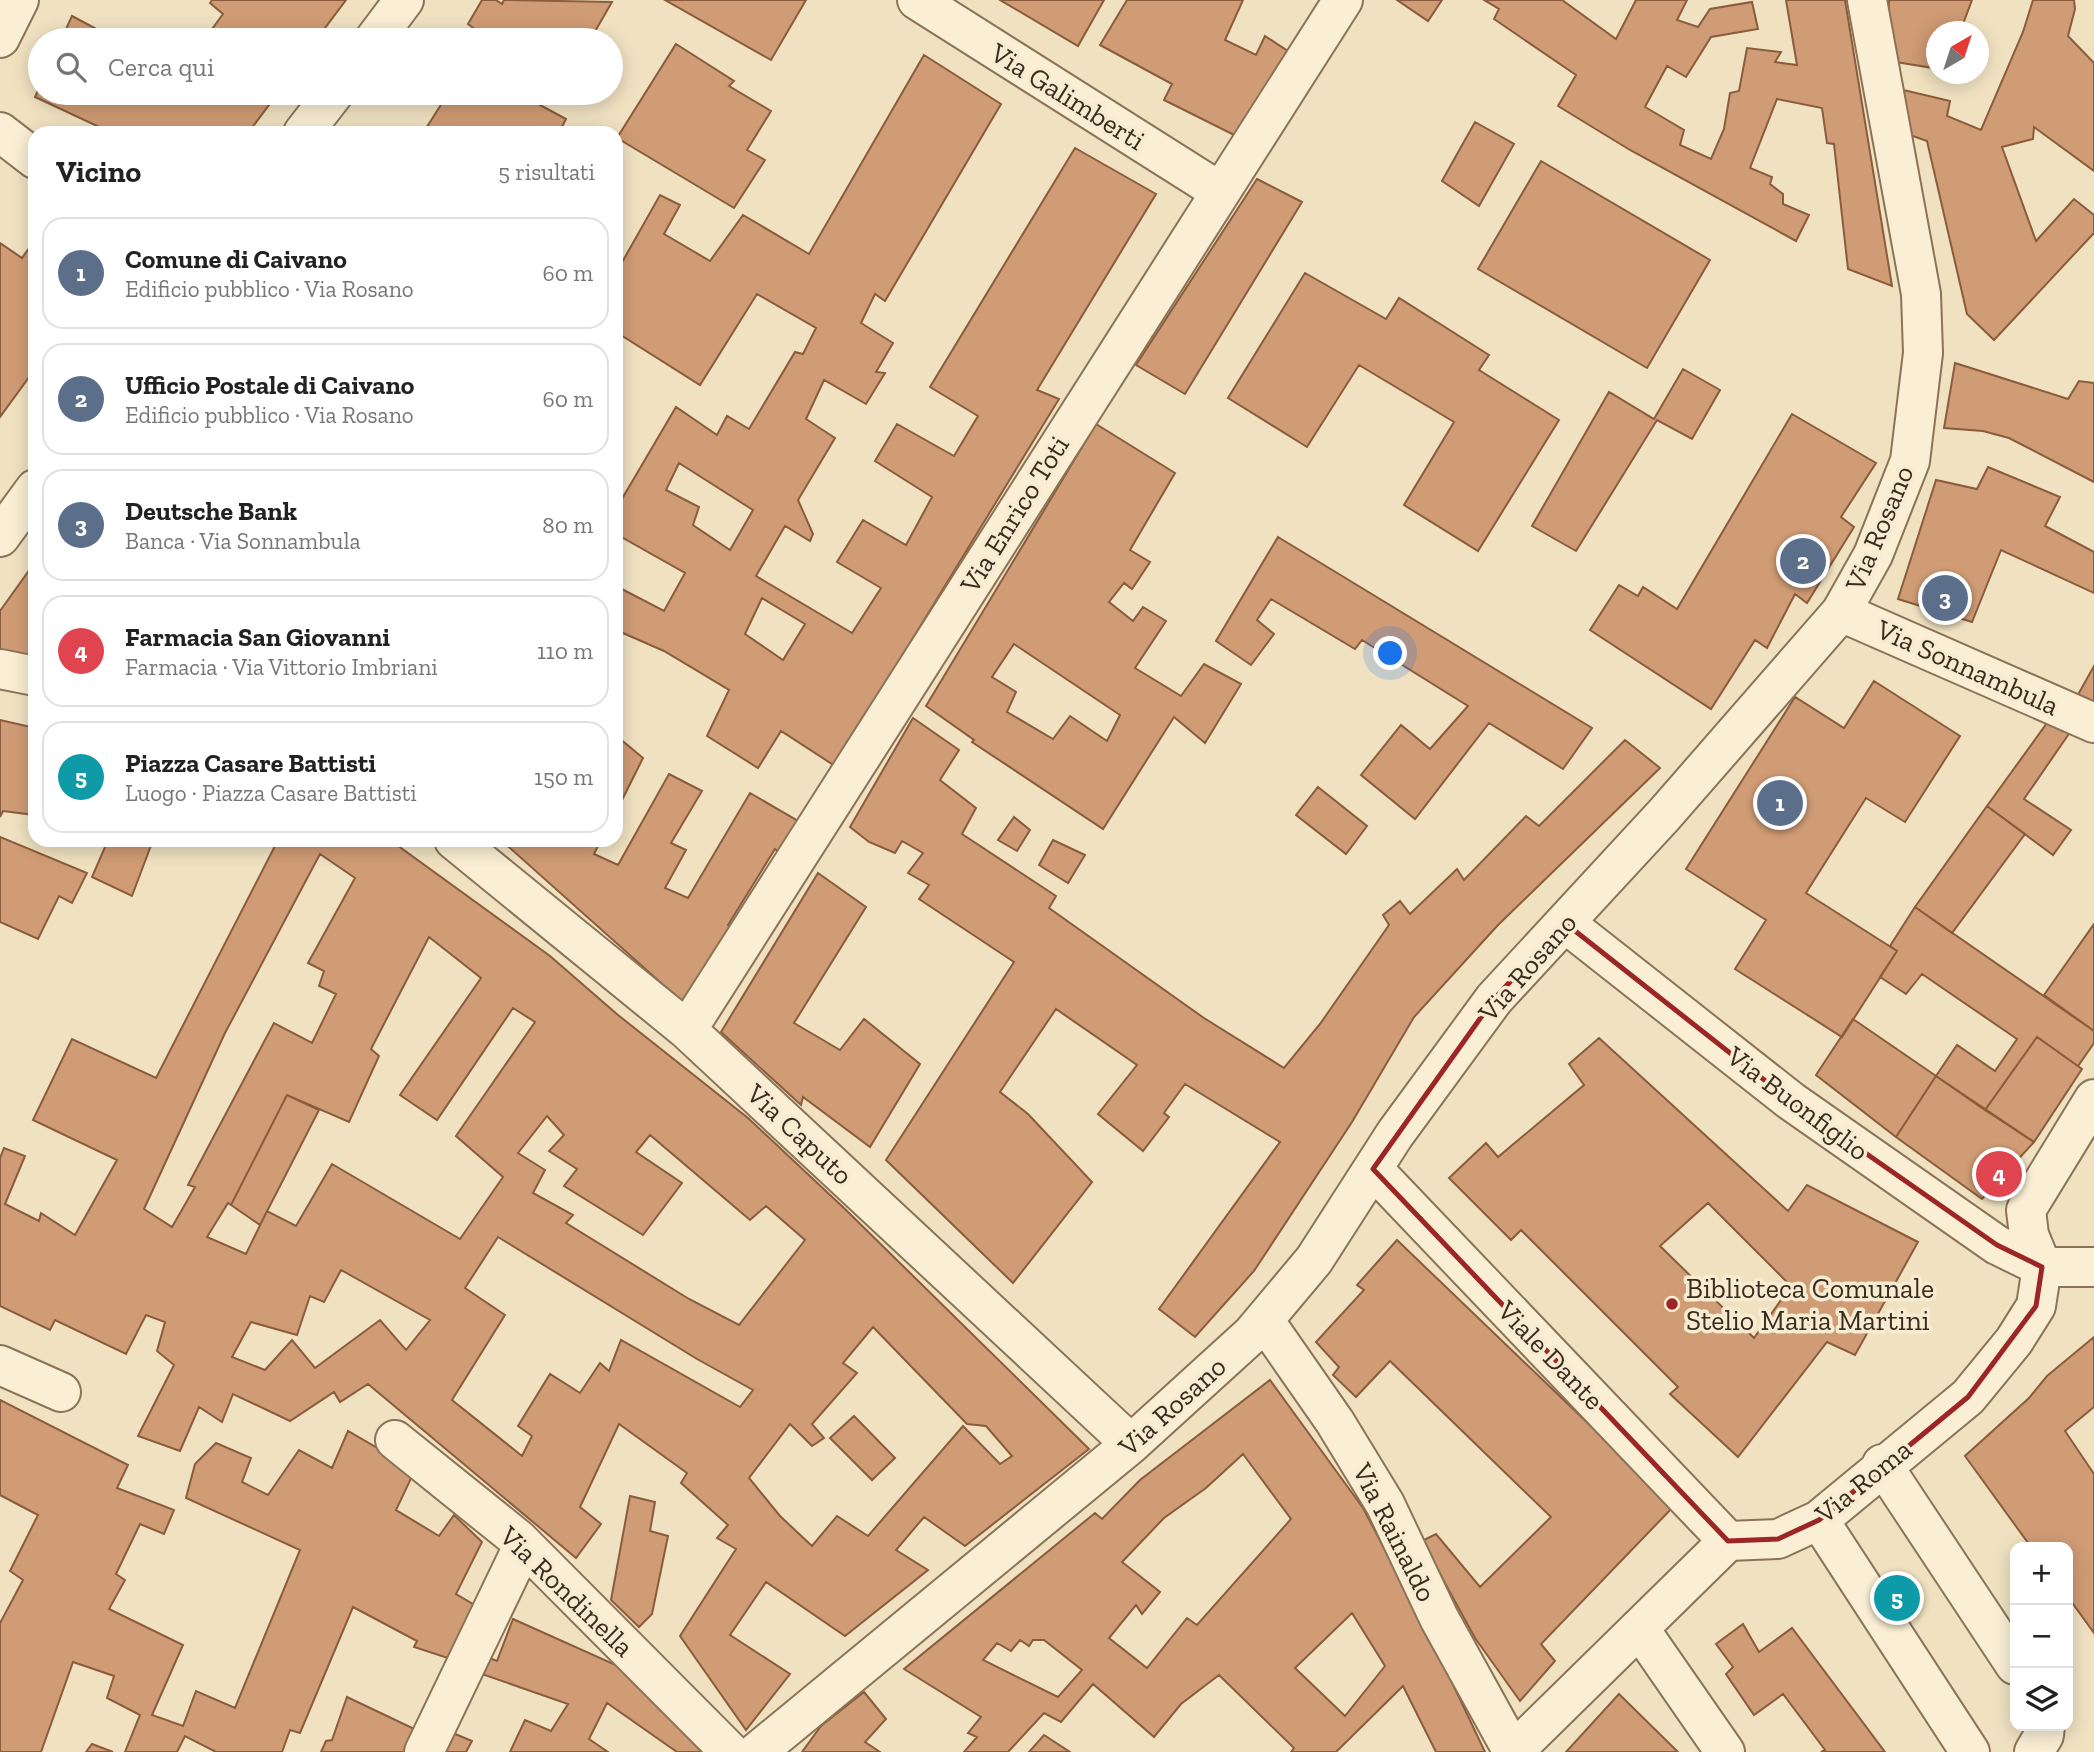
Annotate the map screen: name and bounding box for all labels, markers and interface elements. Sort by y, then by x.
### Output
north arrow [1926,21,1989,84]
search box [28,28,623,105]
street label: Via Galimberti [984,35,1151,157]
icon: search [52,48,90,86]
text: Cerca qui [108,51,214,83]
text: Vicino [56,154,141,190]
text: 5 risultati [498,158,595,186]
text: Comune di Caivano [125,243,347,275]
text: 1 [76,259,86,287]
text: 60 m [542,259,593,287]
text: Edificio pubblico · Via Rosano [125,275,414,303]
text: Ufficio Postale di Caivano [125,369,414,401]
text: 2 [75,385,87,413]
text: 60 m [542,385,593,413]
text: Edificio pubblico · Via Rosano [125,401,414,429]
street label: Via Enrico Toti [953,430,1076,600]
street label: Via Rosano [1838,461,1921,597]
text: Deutsche Bank [125,495,297,527]
text: 3 [75,511,87,539]
text: 80 m [542,511,593,539]
text: Banca · Via Sonnambula [125,527,361,555]
pin: 2 [1780,535,1826,587]
pin: 3 [1922,572,1968,624]
street label: Via Sonnambula [1871,612,2064,723]
text: Farmacia San Giovanni [125,621,390,653]
your location [1373,636,1407,670]
text: 4 [74,637,88,665]
text: 110 m [537,637,593,665]
text: Farmacia · Via Vittorio Imbriani [125,653,438,681]
text: Piazza Casare Battisti [125,747,376,779]
text: 5 [75,763,87,791]
text: 150 m [534,763,593,791]
pin: 1 [1757,777,1803,829]
text: Luogo · Piazza Casare Battisti [125,779,417,807]
street label: Via Rosano [1471,906,1583,1029]
street label: Via Buonfiglio [1719,1039,1875,1168]
street label: Via Caputo [739,1076,859,1192]
pin: 4 [1976,1148,2022,1200]
place label: Biblioteca Comunale Stelio Maria Martini [1686,1272,1934,1337]
street label: Viale Dante [1490,1293,1611,1417]
marker: Biblioteca Comunale Stelio Maria Martini [1664,1296,1680,1312]
street label: Via Rosano [1111,1350,1233,1464]
street label: Via Roma [1808,1432,1918,1531]
street label: Via Rainaldo [1345,1457,1443,1607]
street label: Via Rondinella [492,1519,641,1664]
map controls [2010,1542,2073,1731]
button: + [2010,1542,2073,1605]
pin: 5 [1874,1572,1920,1624]
button: − [2010,1605,2073,1668]
button: layers [2010,1668,2073,1731]

